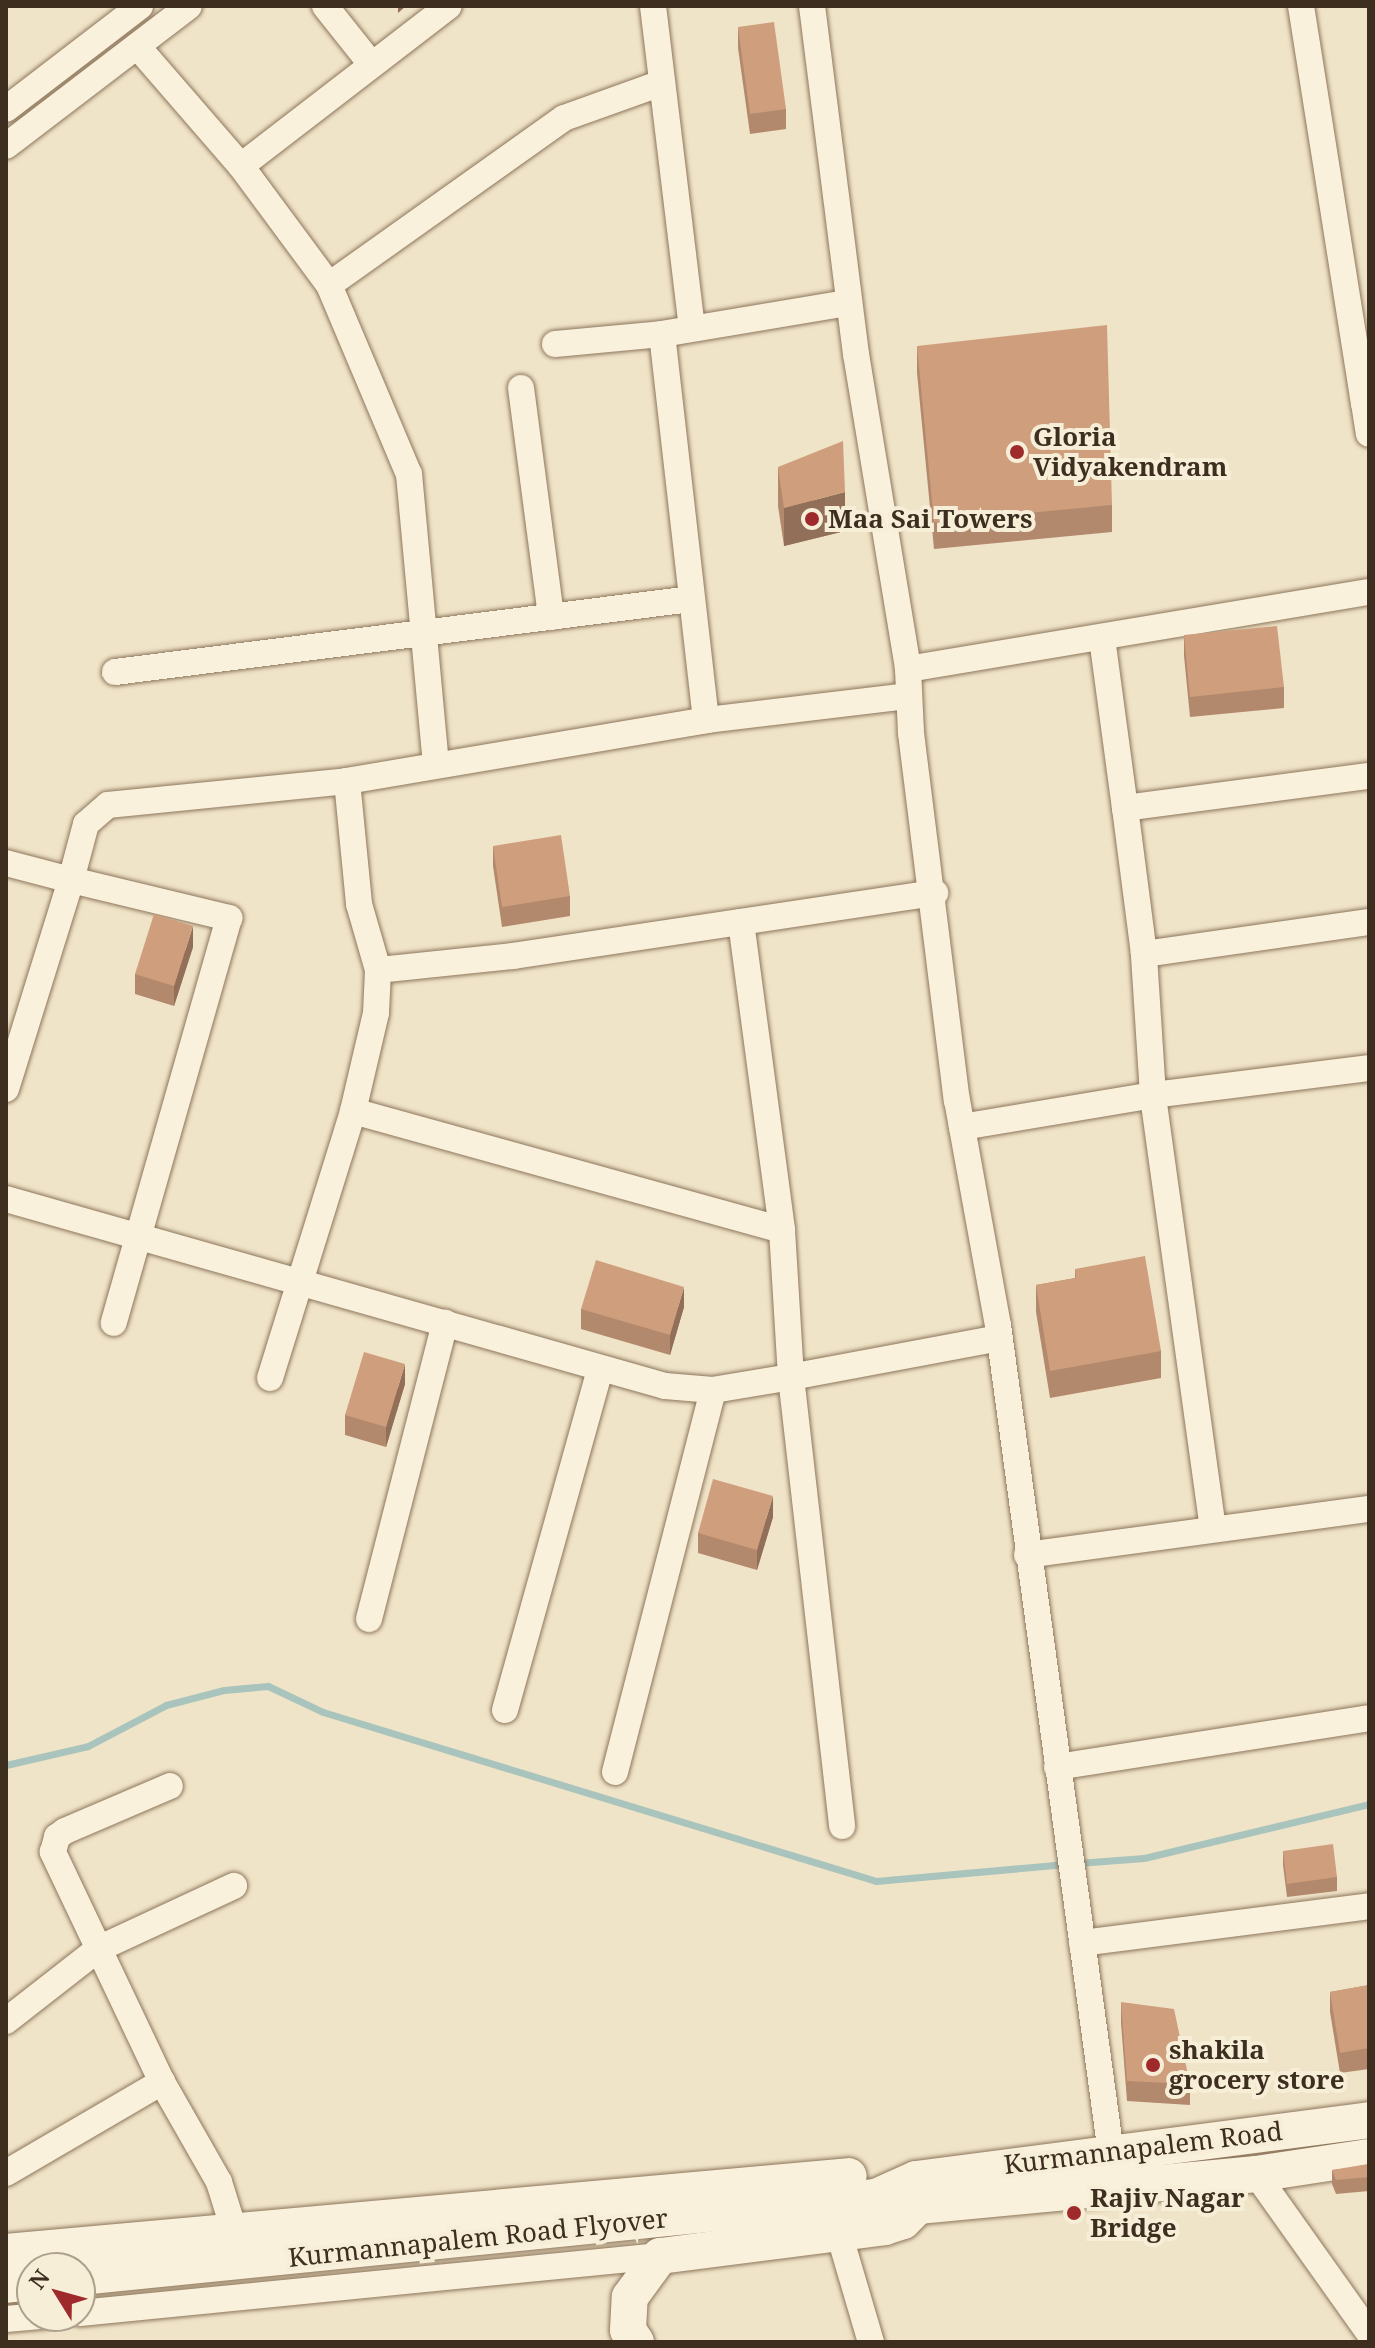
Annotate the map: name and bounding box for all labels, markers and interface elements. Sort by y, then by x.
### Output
place label: Gloria Vidyakendram [1033,421,1227,482]
marker: Gloria Vidyakendram [1008,443,1026,461]
place label: Maa Sai Towers [828,503,1032,535]
marker: Maa Sai Towers [803,510,821,528]
place label: shakila grocery store [1169,2034,1345,2096]
marker: shakila grocery store [1144,2056,1162,2074]
street label: Kurmannapalem Road [1002,2115,1284,2181]
place label: Rajiv Nagar Bridge [1090,2182,1245,2244]
street label: Kurmannapalem Road Flyover [287,2203,669,2273]
marker: Rajiv Nagar Bridge [1065,2204,1083,2222]
north arrow [16,2252,96,2332]
text: N [21,2263,56,2295]

